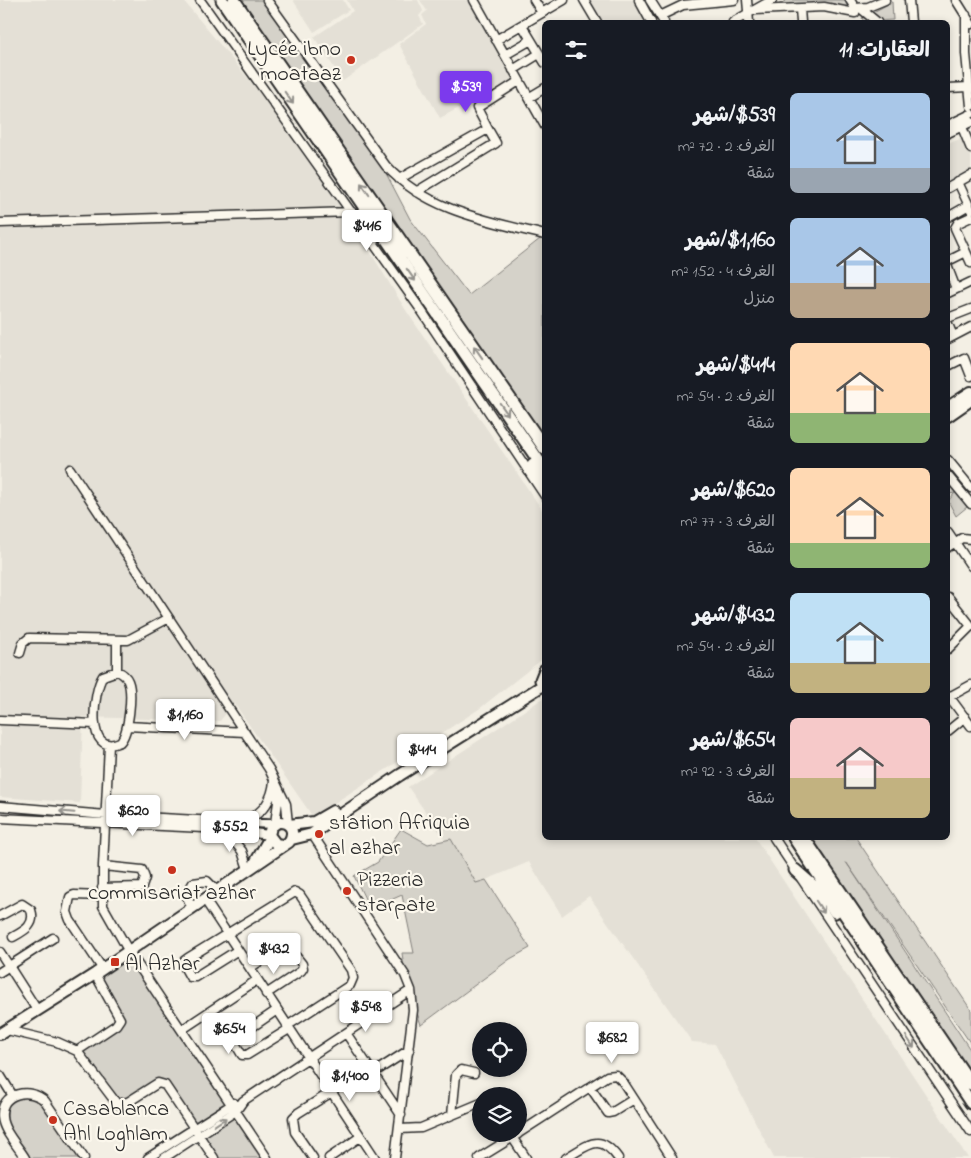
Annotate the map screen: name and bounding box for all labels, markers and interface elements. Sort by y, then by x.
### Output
place label: Lycée ibno moataaz [247,34,342,91]
icon: filters [562,36,590,64]
text: العقارات: 11 [839,36,930,66]
marker: Lycée ibno moataaz [345,54,357,66]
pin: $539 [436,70,496,113]
text: $539 [451,75,481,99]
one-way arrow [284,91,294,105]
text: $539/شهر [694,101,775,131]
icon: home [830,113,890,173]
text: الغرف: 2 · 72 m² [678,135,775,159]
text: شقة [747,162,775,186]
one-way arrow [360,182,370,196]
pin: $416 [337,210,397,252]
text: $416 [353,214,381,238]
text: $1,160/شهر [686,226,775,256]
icon: home [830,238,890,298]
text: الغرف: 4 · 152 m² [671,260,775,284]
one-way arrow [406,268,416,282]
text: منزل [743,287,775,311]
one-way arrow [473,345,483,359]
text: $414/شهر [697,351,775,381]
icon: home [830,363,890,423]
text: الغرف: 2 · 54 m² [676,385,775,409]
one-way arrow [499,401,509,415]
text: شقة [747,412,775,436]
text: $620/شهر [692,476,775,506]
icon: home [830,488,890,548]
text: الغرف: 3 · 77 m² [680,510,775,534]
text: شقة [747,537,775,561]
text: $432/شهر [693,601,775,631]
icon: home [830,613,890,673]
text: الغرف: 2 · 54 m² [676,635,775,659]
text: شقة [747,662,775,686]
pin: $1,160 [144,698,226,741]
text: $1,160 [167,703,203,727]
text: $654/شهر [691,726,775,756]
pin: $414 [392,734,452,776]
text: $414 [408,738,436,762]
icon: home [830,738,890,798]
text: الغرف: 3 · 92 m² [681,760,775,784]
text: شقة [747,787,775,811]
pin: $620 [103,794,163,837]
text: $620 [117,799,149,823]
one-way arrow [60,807,76,816]
place label: station Afriquia al azhar [329,808,470,865]
pin: $552 [200,810,260,853]
text: $552 [212,815,248,839]
marker: station Afriquia al azhar [313,828,325,840]
marker: commisariat azhar [166,864,178,876]
place label: Pizzeria starpate [357,865,436,922]
place label: commisariat azhar [88,878,256,910]
marker: Pizzeria starpate [341,885,353,897]
one-way arrow [815,900,825,914]
pin: $432 [244,932,304,975]
text: $432 [259,937,289,961]
place label: Al Azhar [125,949,200,981]
marker: Al Azhar [109,956,121,968]
pin: $548 [336,990,396,1033]
text: $548 [350,995,382,1019]
pin: $654 [199,1012,259,1055]
text: $654 [213,1017,245,1041]
map controls [472,1022,527,1142]
button: locate [472,1022,527,1077]
pin: $682 [582,1022,642,1064]
text: $682 [597,1026,627,1050]
one-way arrow [905,1035,915,1049]
pin: $1,400 [309,1060,391,1102]
text: $1,400 [331,1064,369,1088]
button: layers [472,1087,527,1142]
place label: Casablanca Ahl Loghlam [63,1094,169,1152]
marker: Casablanca Ahl Loghlam [47,1114,59,1126]
one-way arrow [212,1117,226,1127]

